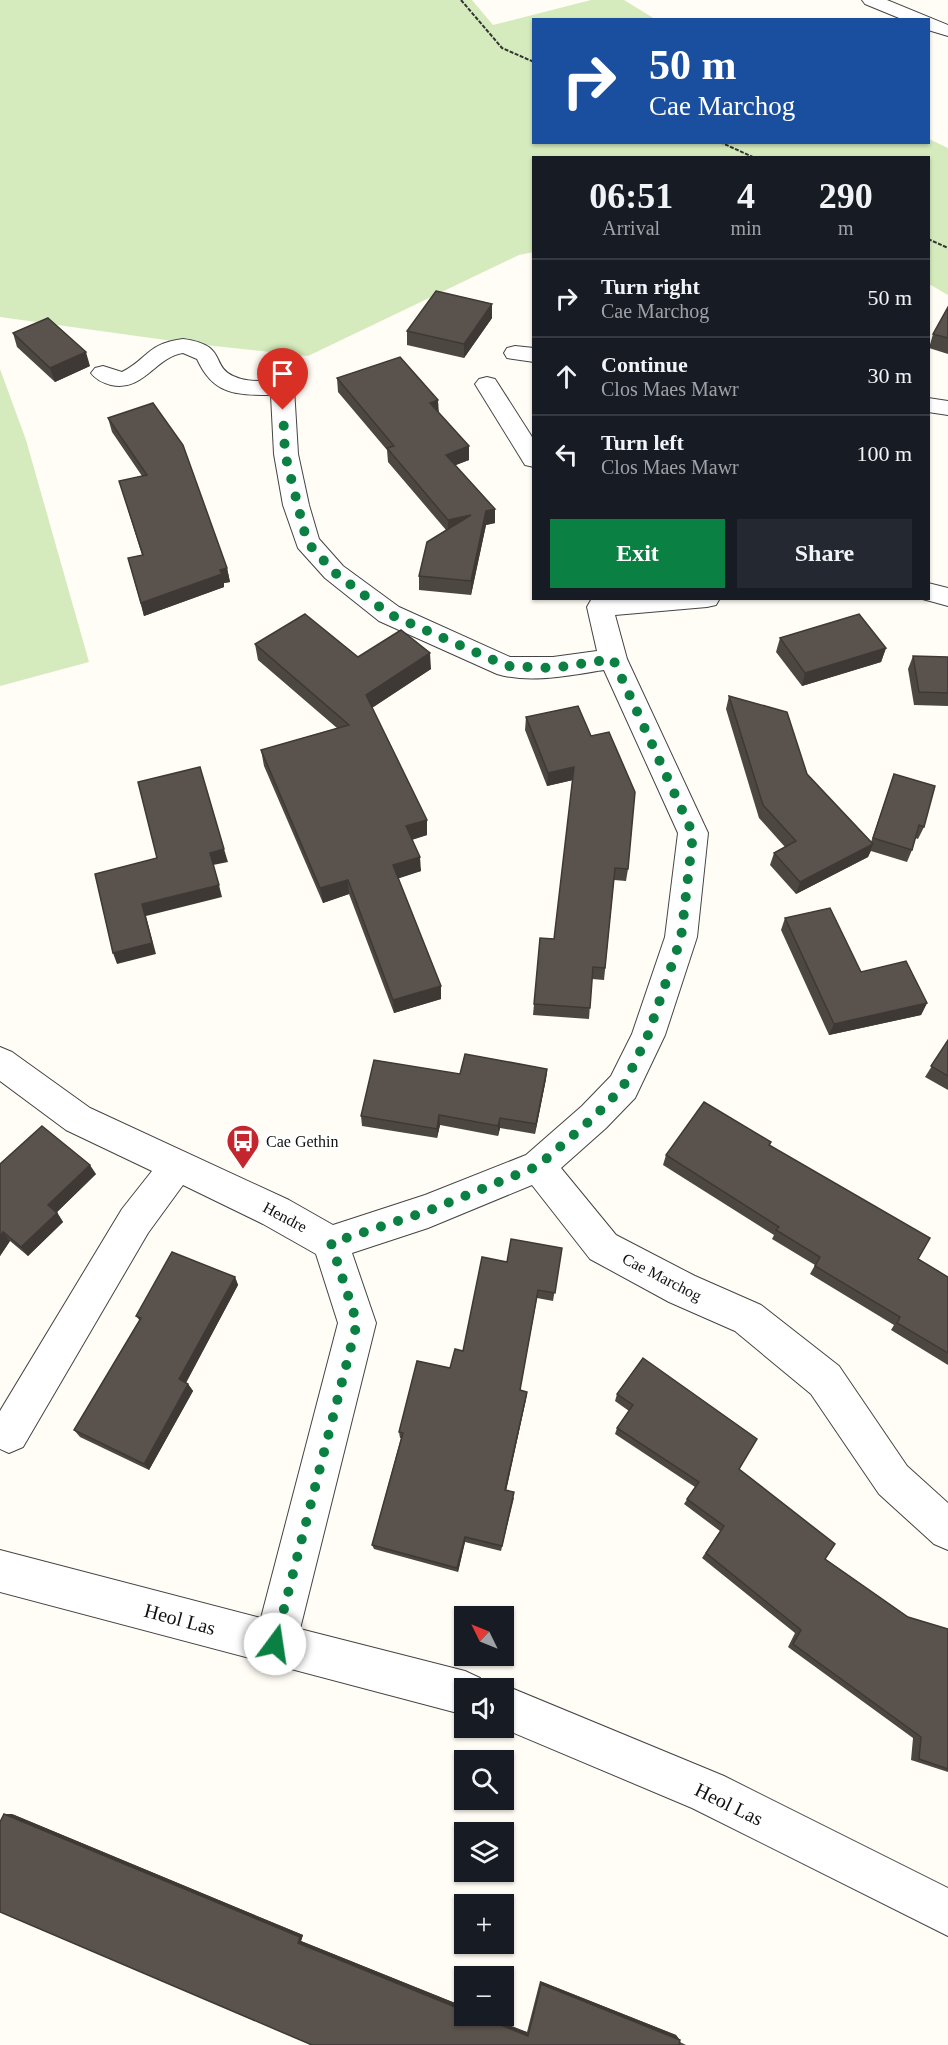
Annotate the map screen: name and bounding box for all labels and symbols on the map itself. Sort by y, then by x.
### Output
pin [257,348,308,410]
bus stop icon: Cae Gethin [225,1123,261,1170]
place label: Cae Gethin [266,1133,338,1150]
street label: Hendre [260,1198,310,1236]
street label: Cae Marchog [619,1250,704,1305]
street label: Heol Las [142,1599,218,1639]
north arrow [454,1606,514,1666]
position arrow [243,1612,307,1676]
street label: Heol Las [691,1778,767,1830]

